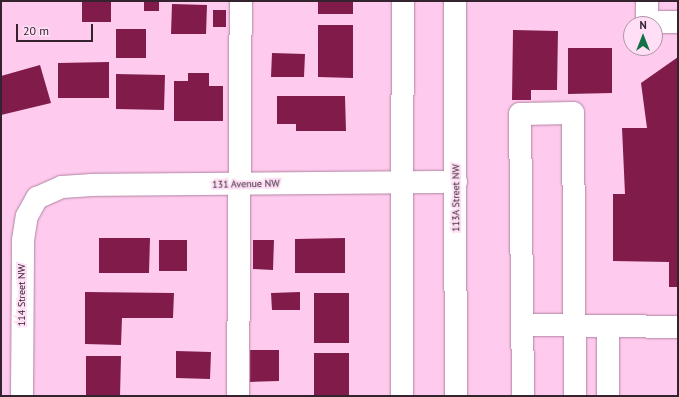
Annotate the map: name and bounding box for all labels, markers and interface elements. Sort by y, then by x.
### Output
scale bar [18,16,95,42]
north arrow [623,16,663,56]
text: N [639,18,647,32]
text: 20 m [23,23,49,38]
street label: 113A Street NW [450,164,462,232]
street label: 131 Avenue NW [212,177,280,191]
street label: 114 Street NW [16,264,28,326]

